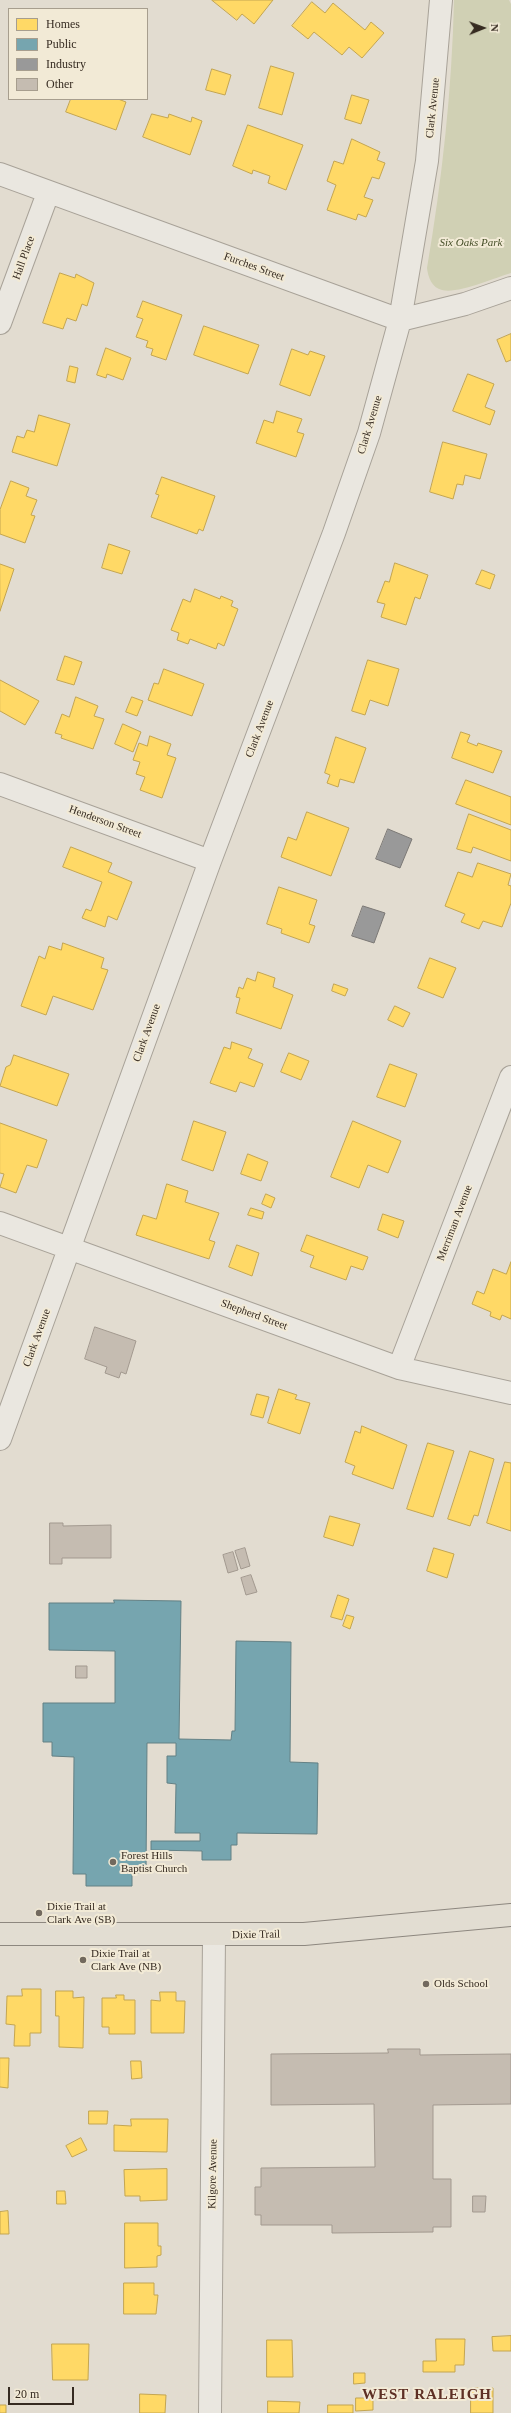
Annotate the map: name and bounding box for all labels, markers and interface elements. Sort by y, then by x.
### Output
legend [8,8,148,100]
north arrow [463,8,503,48]
text: Homes [46,17,80,31]
text: N [489,24,501,32]
text: Public [46,37,77,51]
text: Industry [46,57,86,71]
text: Other [46,77,73,91]
street label: Clark Avenue [423,77,443,139]
street label: Hall Place [10,234,38,282]
park label: Six Oaks Park [440,236,502,250]
street label: Furches Street [222,250,286,284]
street label: Clark Avenue [355,394,385,456]
street label: Clark Avenue [243,698,277,760]
street label: Henderson Street [67,803,143,841]
street label: Clark Avenue [130,1002,164,1064]
street label: Merriman Avenue [434,1183,476,1263]
street label: Shepherd Street [219,1297,289,1333]
street label: Clark Avenue [20,1307,54,1369]
place label: Forest Hills Baptist Church [121,1849,187,1875]
marker: Forest Hills Baptist Church [108,1857,118,1867]
place label: Dixie Trail at Clark Ave (SB) [47,1900,115,1926]
marker: Dixie Trail at Clark Ave (SB) [34,1908,44,1918]
street label: Dixie Trail [232,1928,280,1942]
place label: Dixie Trail at Clark Ave (NB) [91,1947,161,1973]
marker: Dixie Trail at Clark Ave (NB) [78,1955,88,1965]
place label: Olds School [434,1977,488,1991]
marker: Olds School [421,1979,431,1989]
street label: Kilgore Avenue [206,2139,220,2209]
scale bar [10,2379,76,2405]
district label: WEST RALEIGH [362,2386,492,2404]
text: 20 m [15,2387,39,2401]

